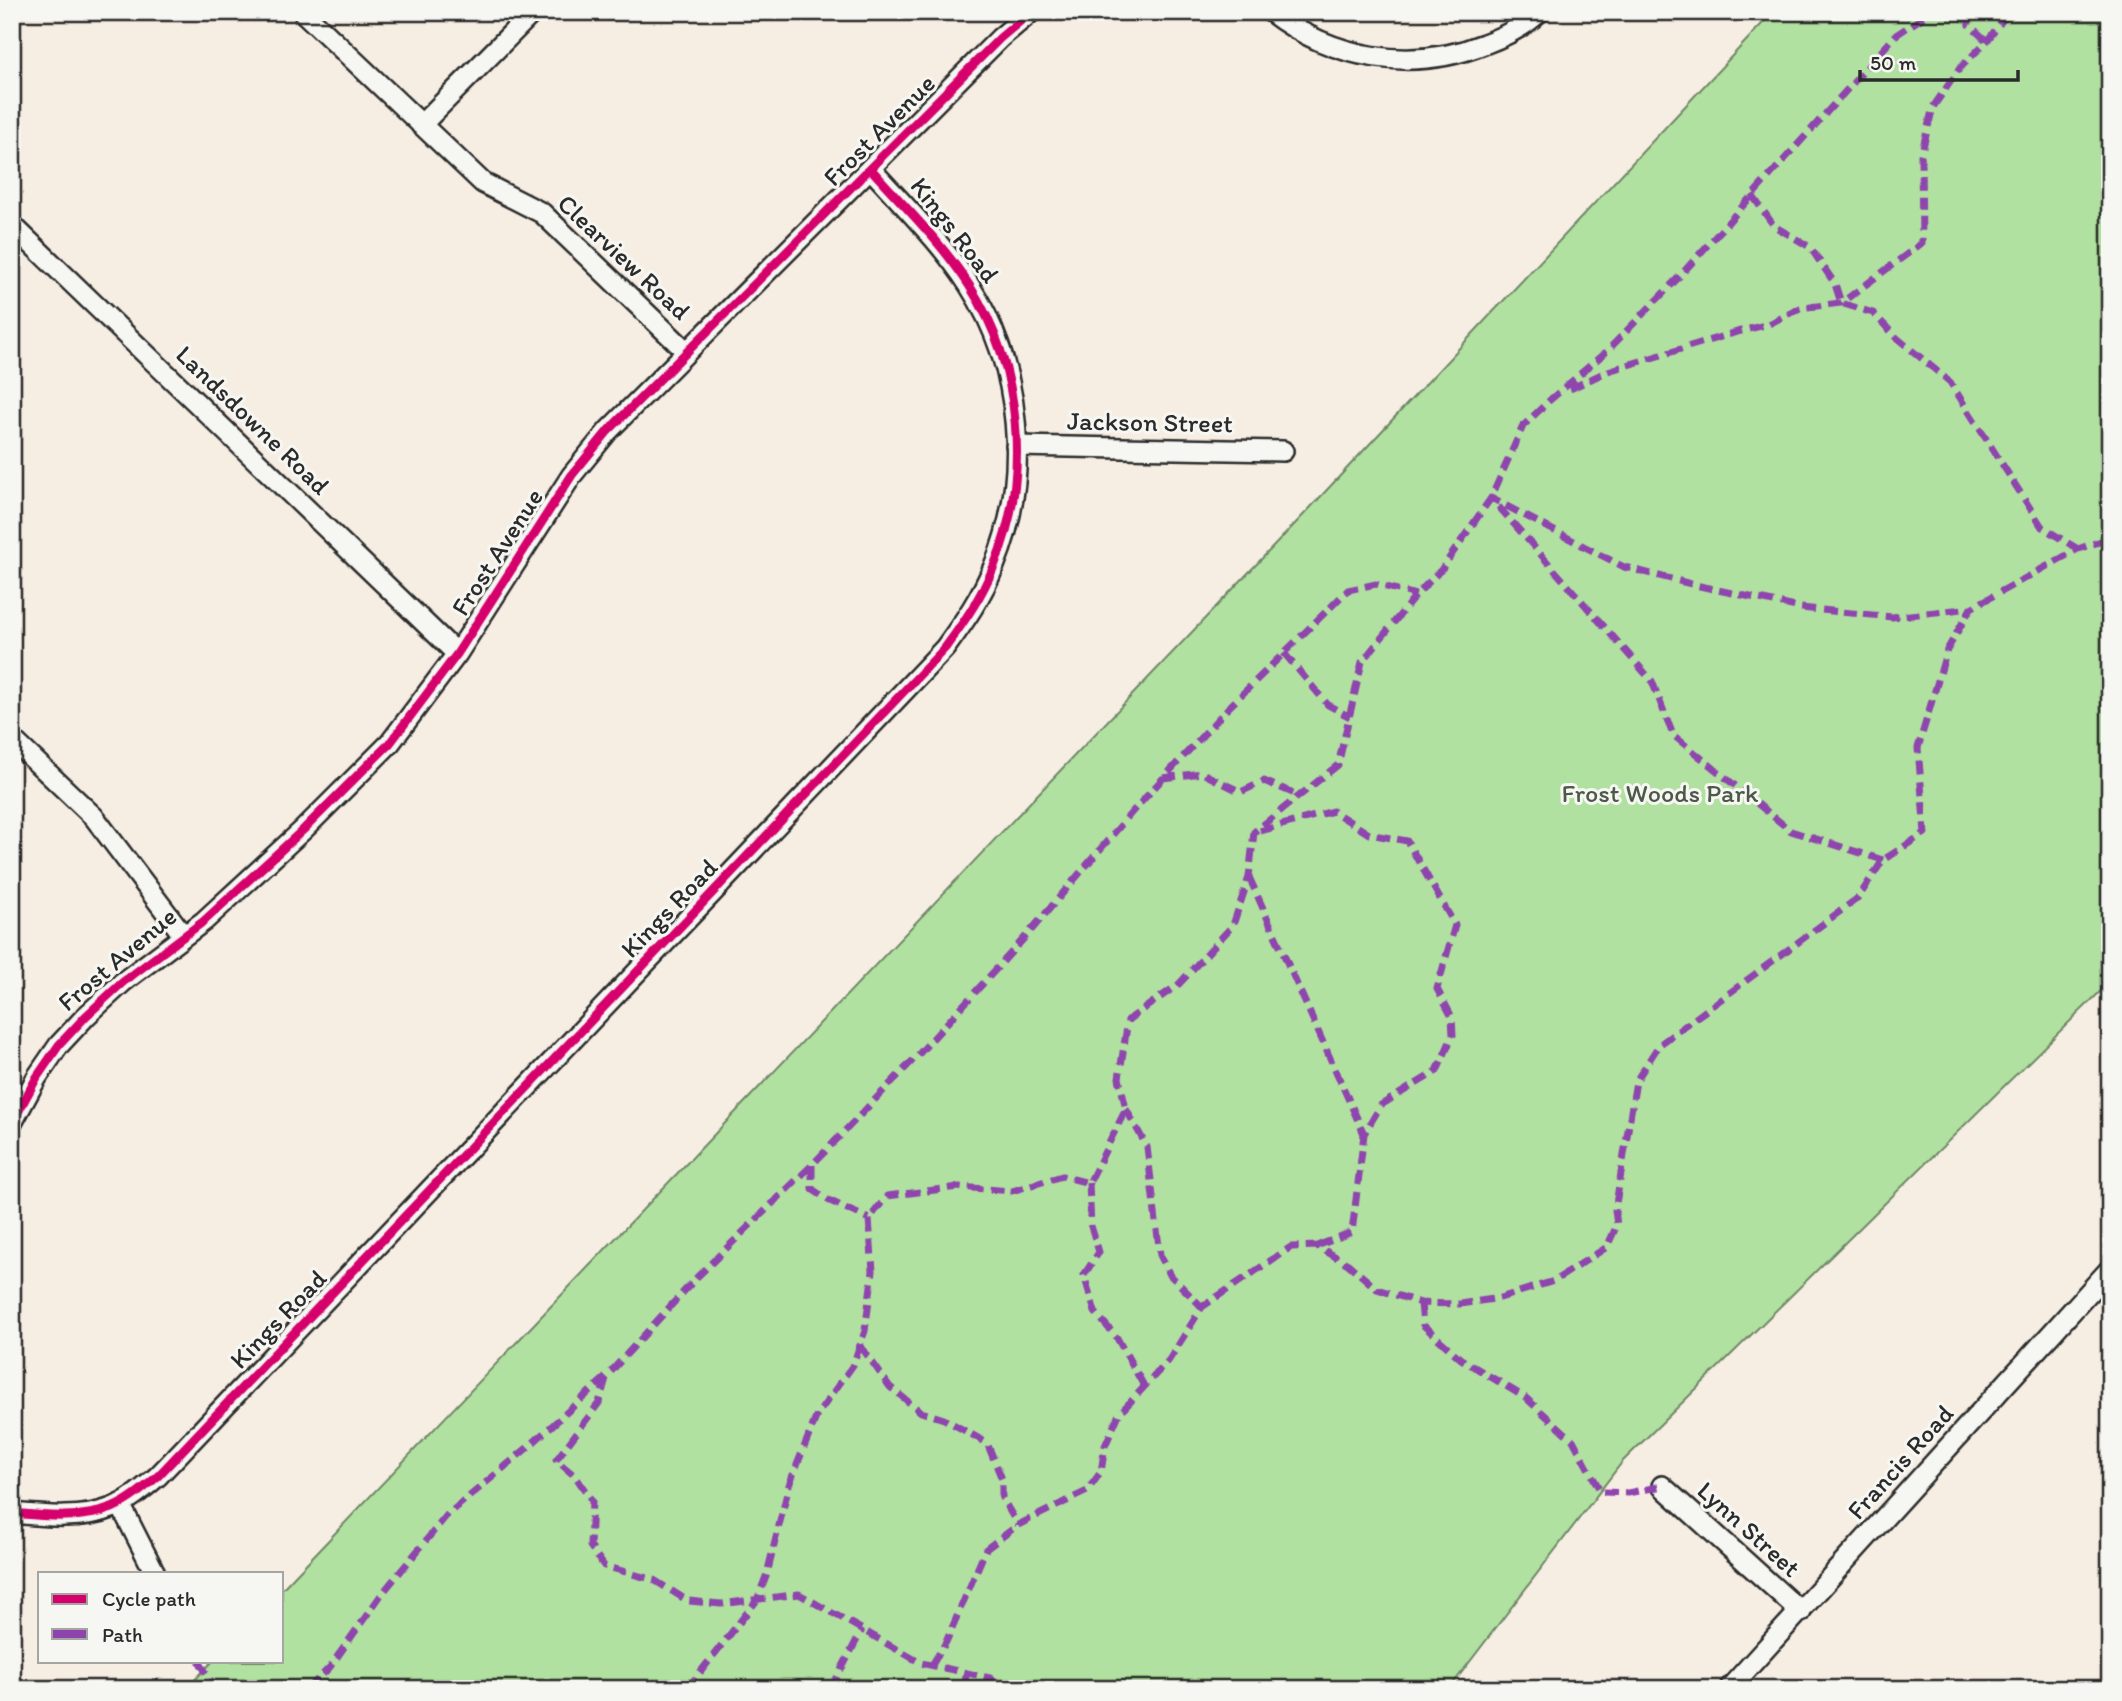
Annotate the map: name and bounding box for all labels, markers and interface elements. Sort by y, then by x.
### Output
scale bar [1860,38,2017,82]
text: 50 m [1870,50,1917,75]
street label: Frost Avenue [816,67,942,193]
street label: Kings Road [904,171,1007,290]
street label: Clearview Road [551,187,697,327]
street label: Landsdowne Road [169,339,337,502]
street label: Jackson Street [1067,405,1233,439]
street label: Frost Avenue [444,482,550,622]
park label: Frost Woods Park [1562,777,1759,809]
street label: Kings Road [614,851,725,964]
street label: Frost Avenue [51,900,183,1018]
street label: Kings Road [223,1262,334,1375]
street label: Francis Road [1840,1398,1960,1526]
street label: Lynn Street [1691,1474,1807,1584]
legend [38,1572,284,1662]
text: Cycle path [102,1586,196,1611]
text: Path [102,1622,143,1647]

